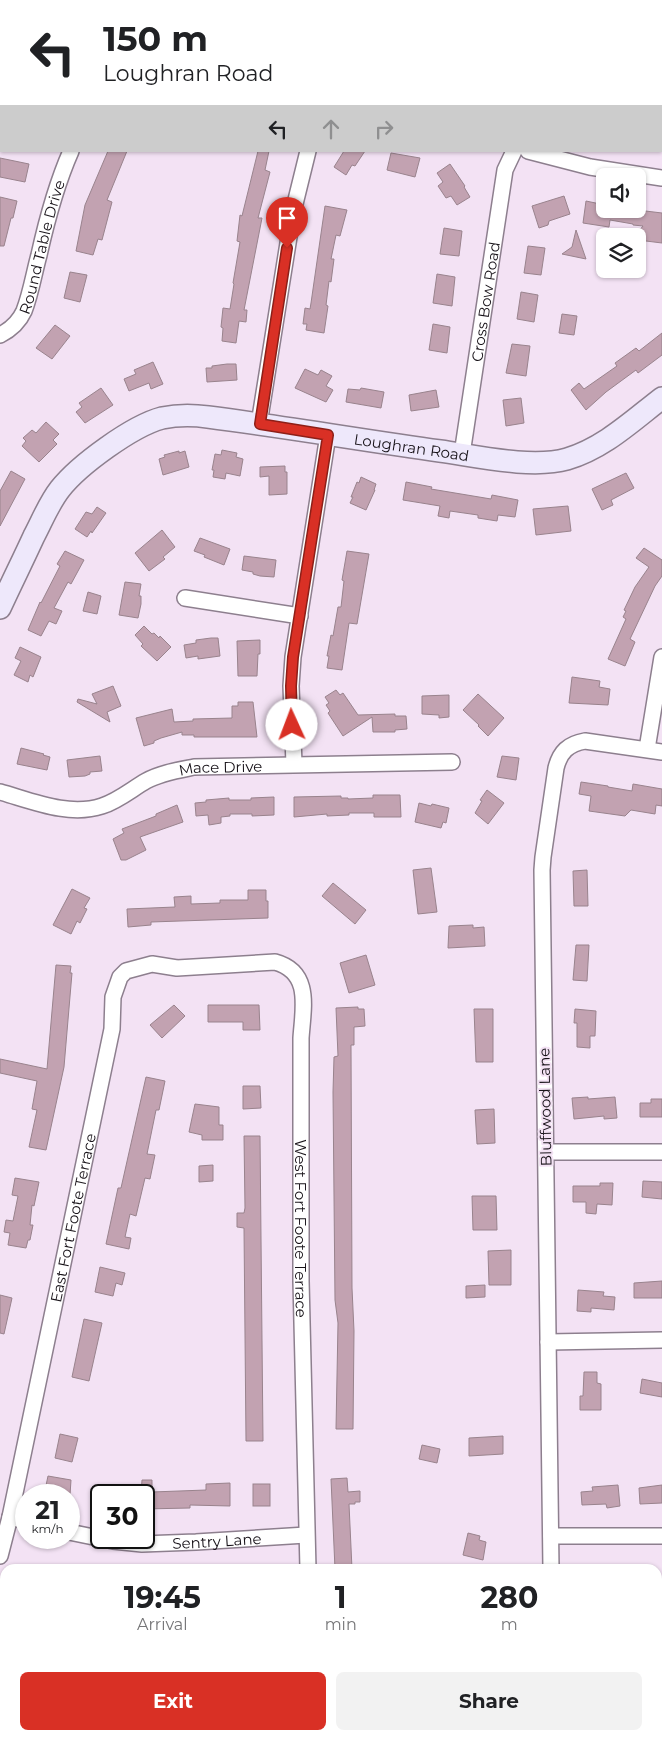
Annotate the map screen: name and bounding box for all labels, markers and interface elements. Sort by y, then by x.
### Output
text: 150 m [103,17,208,60]
icon: left [20,20,85,85]
text: Loughran Road [103,60,273,87]
icon: left [264,115,292,143]
icon: ahead [317,115,345,143]
icon: right [370,115,398,143]
map controls [596,168,646,278]
button: sound [596,168,646,218]
street label: Round Table Drive [14,177,68,317]
pin [266,197,308,248]
icon: arrive [273,204,301,232]
button: layers [596,228,646,278]
street label: Cross Bow Road [467,240,504,363]
street label: Loughran Road [353,429,471,465]
position arrow [265,698,317,750]
street label: Mace Drive [177,756,263,779]
street label: Bluffwood Lane [534,1048,556,1166]
street label: East Fort Foote Terrace [46,1131,99,1304]
street label: West Fort Foote Terrace [291,1139,311,1318]
speed limit sign: 30 [90,1484,155,1549]
text: 21 [35,1495,60,1525]
text: km/h [31,1521,64,1536]
street label: Sentry Lane [172,1528,262,1552]
text: 19:45 [124,1579,201,1616]
text: 1 [335,1579,347,1616]
text: 280 [480,1579,538,1616]
text: Arrival [137,1615,188,1634]
text: min [325,1615,357,1634]
text: m [501,1615,518,1634]
button: Exit [20,1672,326,1730]
button: Share [336,1672,642,1730]

